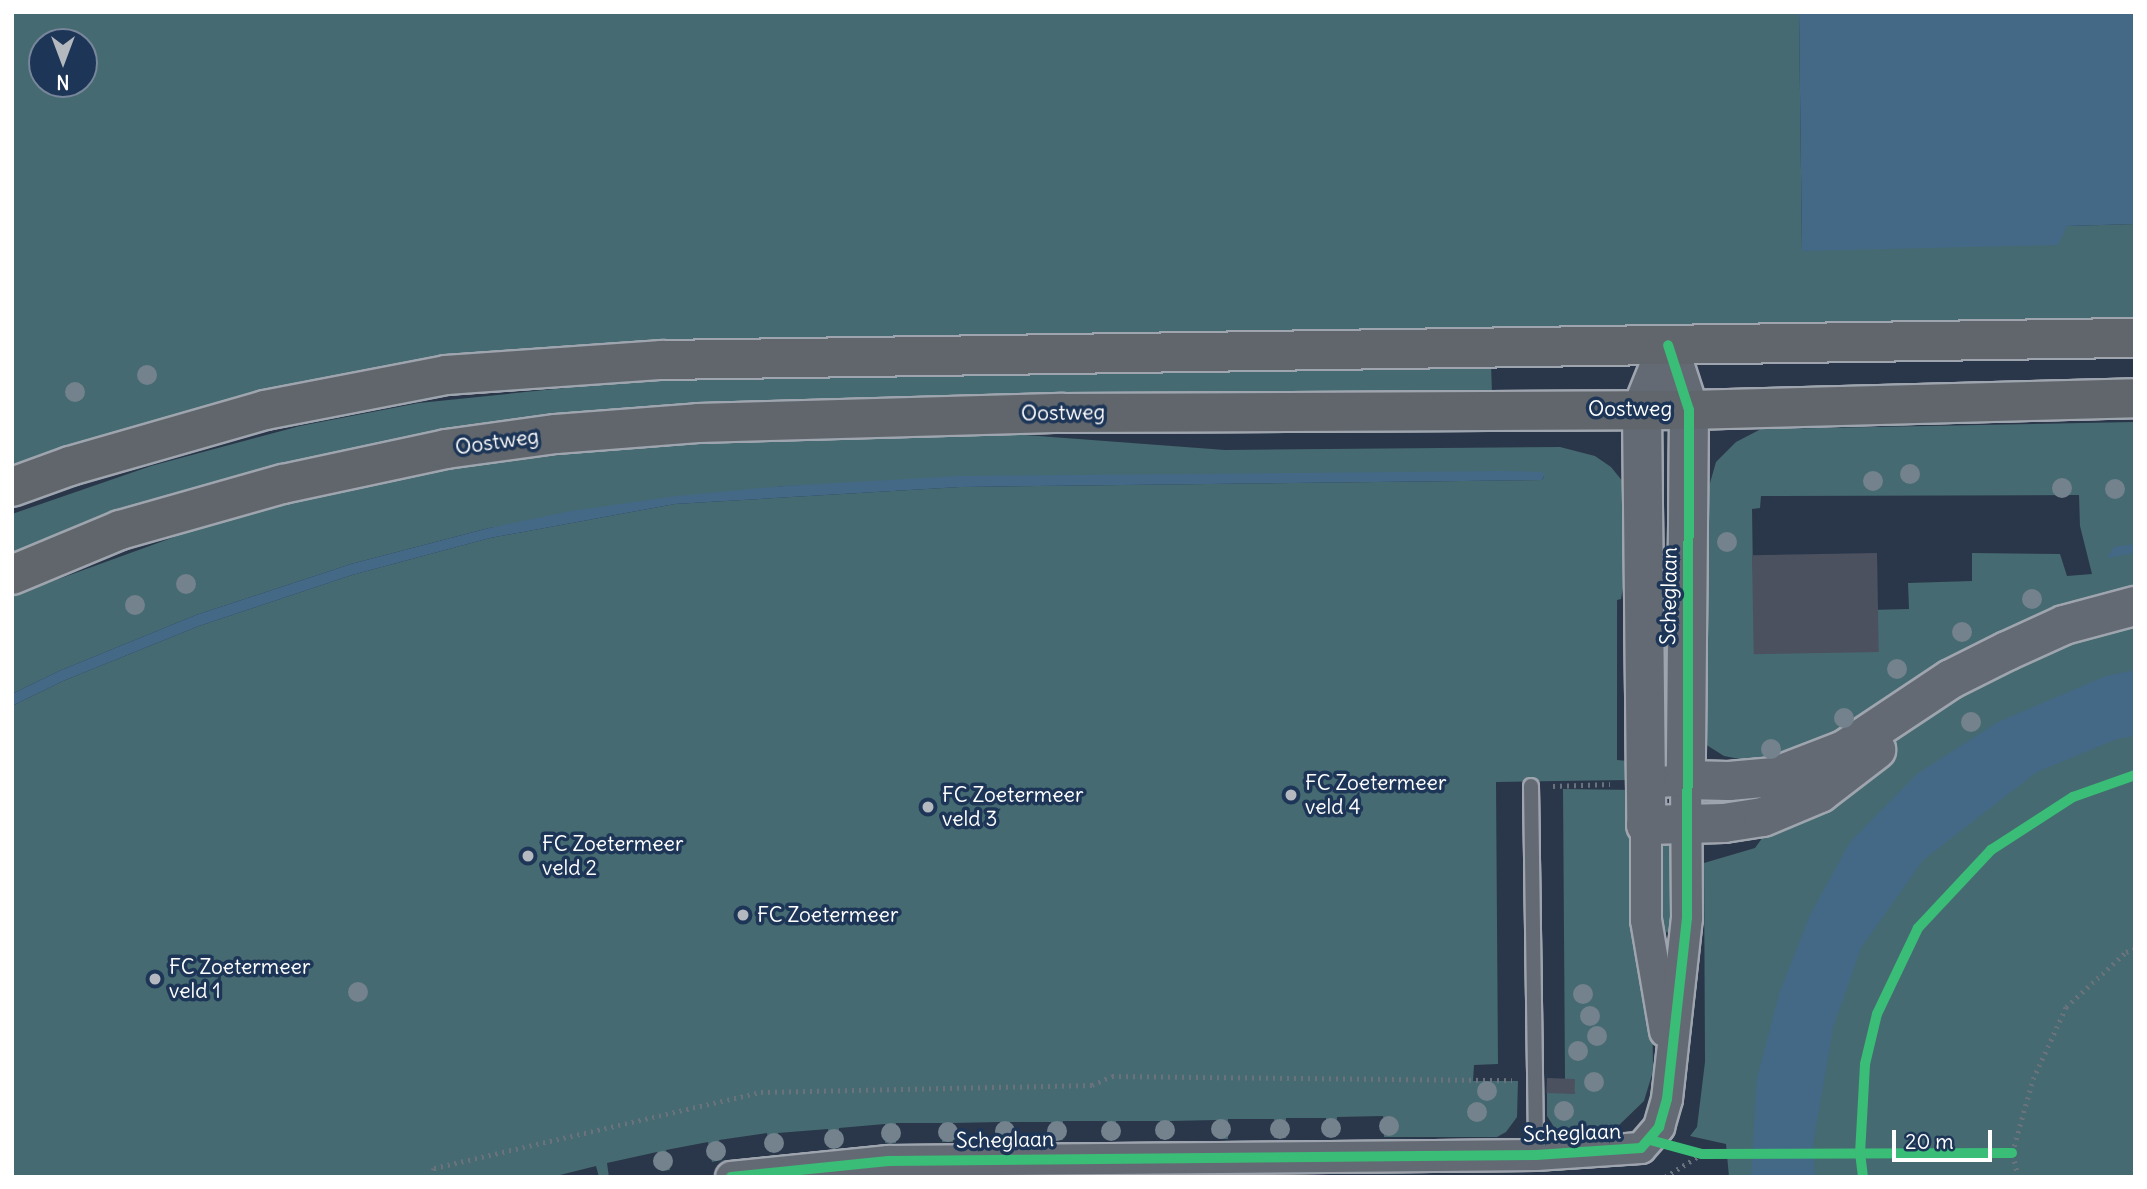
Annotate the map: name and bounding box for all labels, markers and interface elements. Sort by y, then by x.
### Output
north arrow [28,28,98,98]
text: N [56,70,70,94]
street label: Oostweg [1588,396,1672,422]
street label: Oostweg [1021,400,1105,426]
street label: Oostweg [454,424,540,460]
street label: Scheglaan [1656,547,1682,645]
place label: FC Zoetermeer veld 4 [1305,770,1446,820]
place label: FC Zoetermeer veld 3 [942,782,1083,832]
marker: FC Zoetermeer veld 4 [1283,787,1299,803]
marker: FC Zoetermeer veld 3 [920,799,936,815]
place label: FC Zoetermeer veld 2 [542,831,683,881]
marker: FC Zoetermeer veld 2 [520,848,536,864]
place label: FC Zoetermeer [757,902,898,928]
marker: FC Zoetermeer [735,907,751,923]
place label: FC Zoetermeer veld 1 [169,954,310,1004]
marker: FC Zoetermeer veld 1 [147,971,163,987]
scale bar [1895,1116,1995,1160]
street label: Scheglaan [1522,1119,1622,1147]
street label: Scheglaan [956,1127,1054,1153]
text: 20 m [1905,1128,1954,1155]

